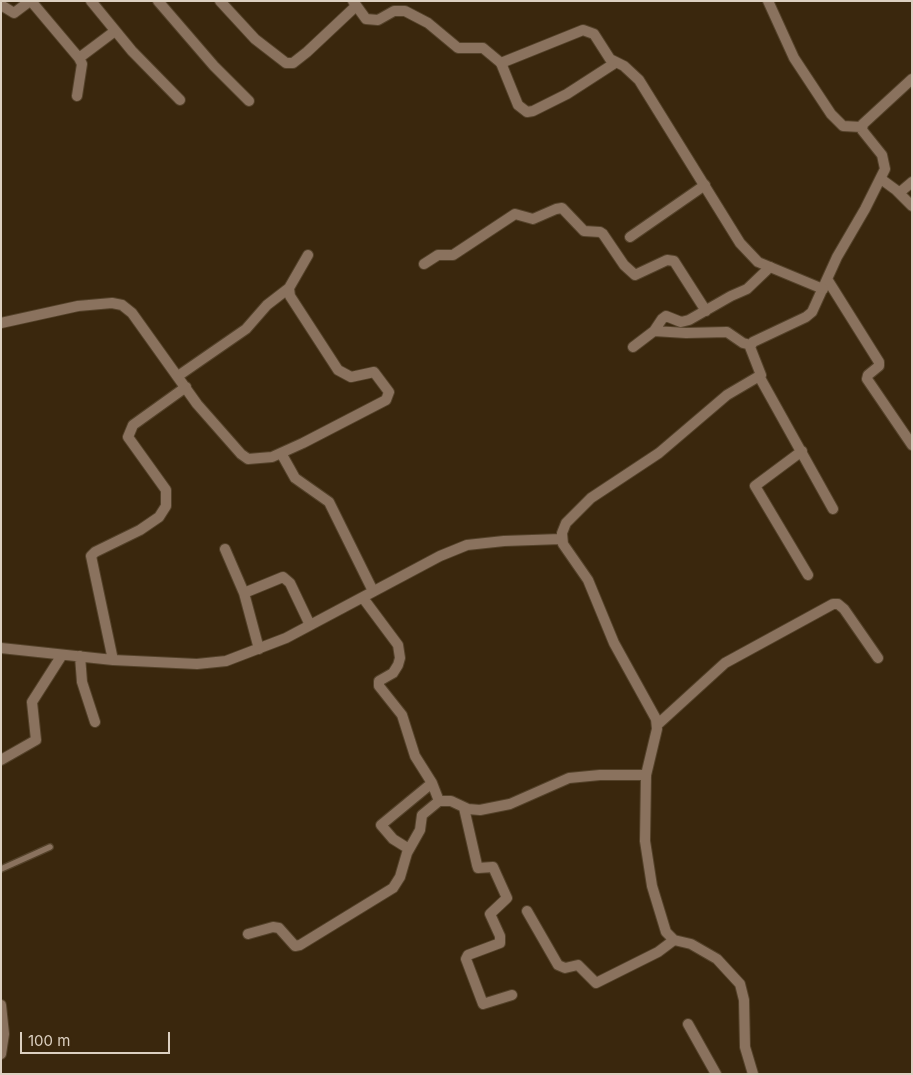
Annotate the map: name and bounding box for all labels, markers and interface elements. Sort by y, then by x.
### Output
scale bar [22,1022,172,1054]
text: 100 m [28,1031,70,1050]

